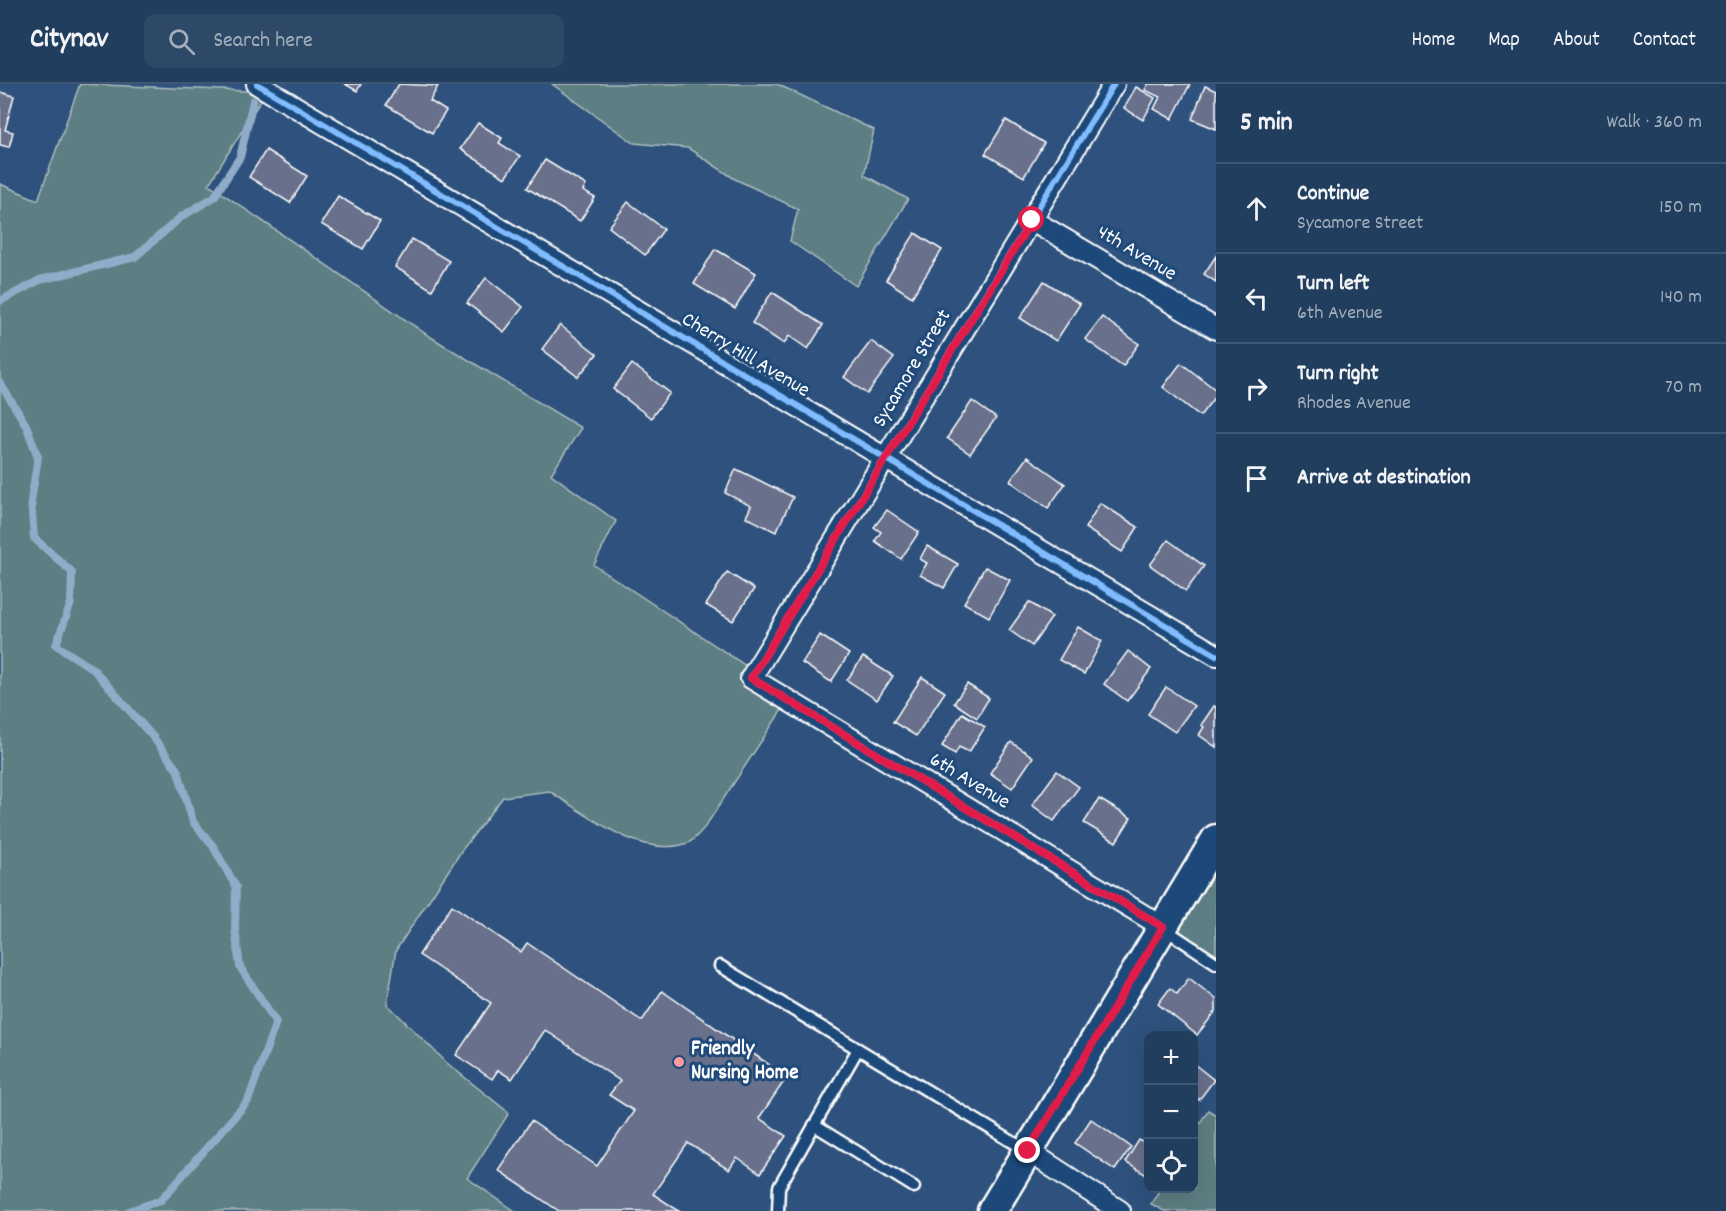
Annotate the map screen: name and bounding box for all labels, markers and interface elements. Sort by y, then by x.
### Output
search box [144,14,564,68]
text: Citynav [30,21,108,61]
icon: search [165,25,198,58]
text: Search here [213,26,313,57]
text: Home [1411,26,1455,56]
text: Map [1488,26,1520,56]
text: About [1553,26,1600,56]
text: Contact [1633,26,1696,56]
text: 5 min [1240,105,1293,142]
text: Walk · 360 m [1607,109,1702,137]
text: Continue [1297,179,1369,210]
icon: ahead [1240,192,1273,225]
text: 150 m [1659,194,1702,222]
route start [1018,206,1044,232]
text: Sycamore Street [1297,210,1423,238]
street label: 4th Avenue [1090,218,1182,290]
text: Turn left [1297,269,1369,300]
icon: left [1240,282,1273,315]
text: 140 m [1660,284,1702,312]
text: 6th Avenue [1297,300,1383,328]
street label: Sycamore Street [866,304,960,434]
street label: Cherry Hill Avenue [675,306,815,406]
text: Turn right [1297,359,1379,390]
icon: right [1240,372,1273,405]
text: 70 m [1665,374,1702,402]
text: Rhodes Avenue [1297,390,1411,418]
icon: arrive [1240,462,1273,495]
text: Arrive at destination [1297,463,1471,494]
street label: 6th Avenue [923,746,1015,818]
map controls [1144,1031,1198,1193]
button: + [1144,1031,1198,1085]
place label: Friendly Nursing Home [691,1035,798,1089]
marker: Friendly Nursing Home [672,1055,686,1069]
button: − [1144,1085,1198,1139]
route end [1014,1137,1040,1163]
button: locate [1144,1139,1198,1193]

